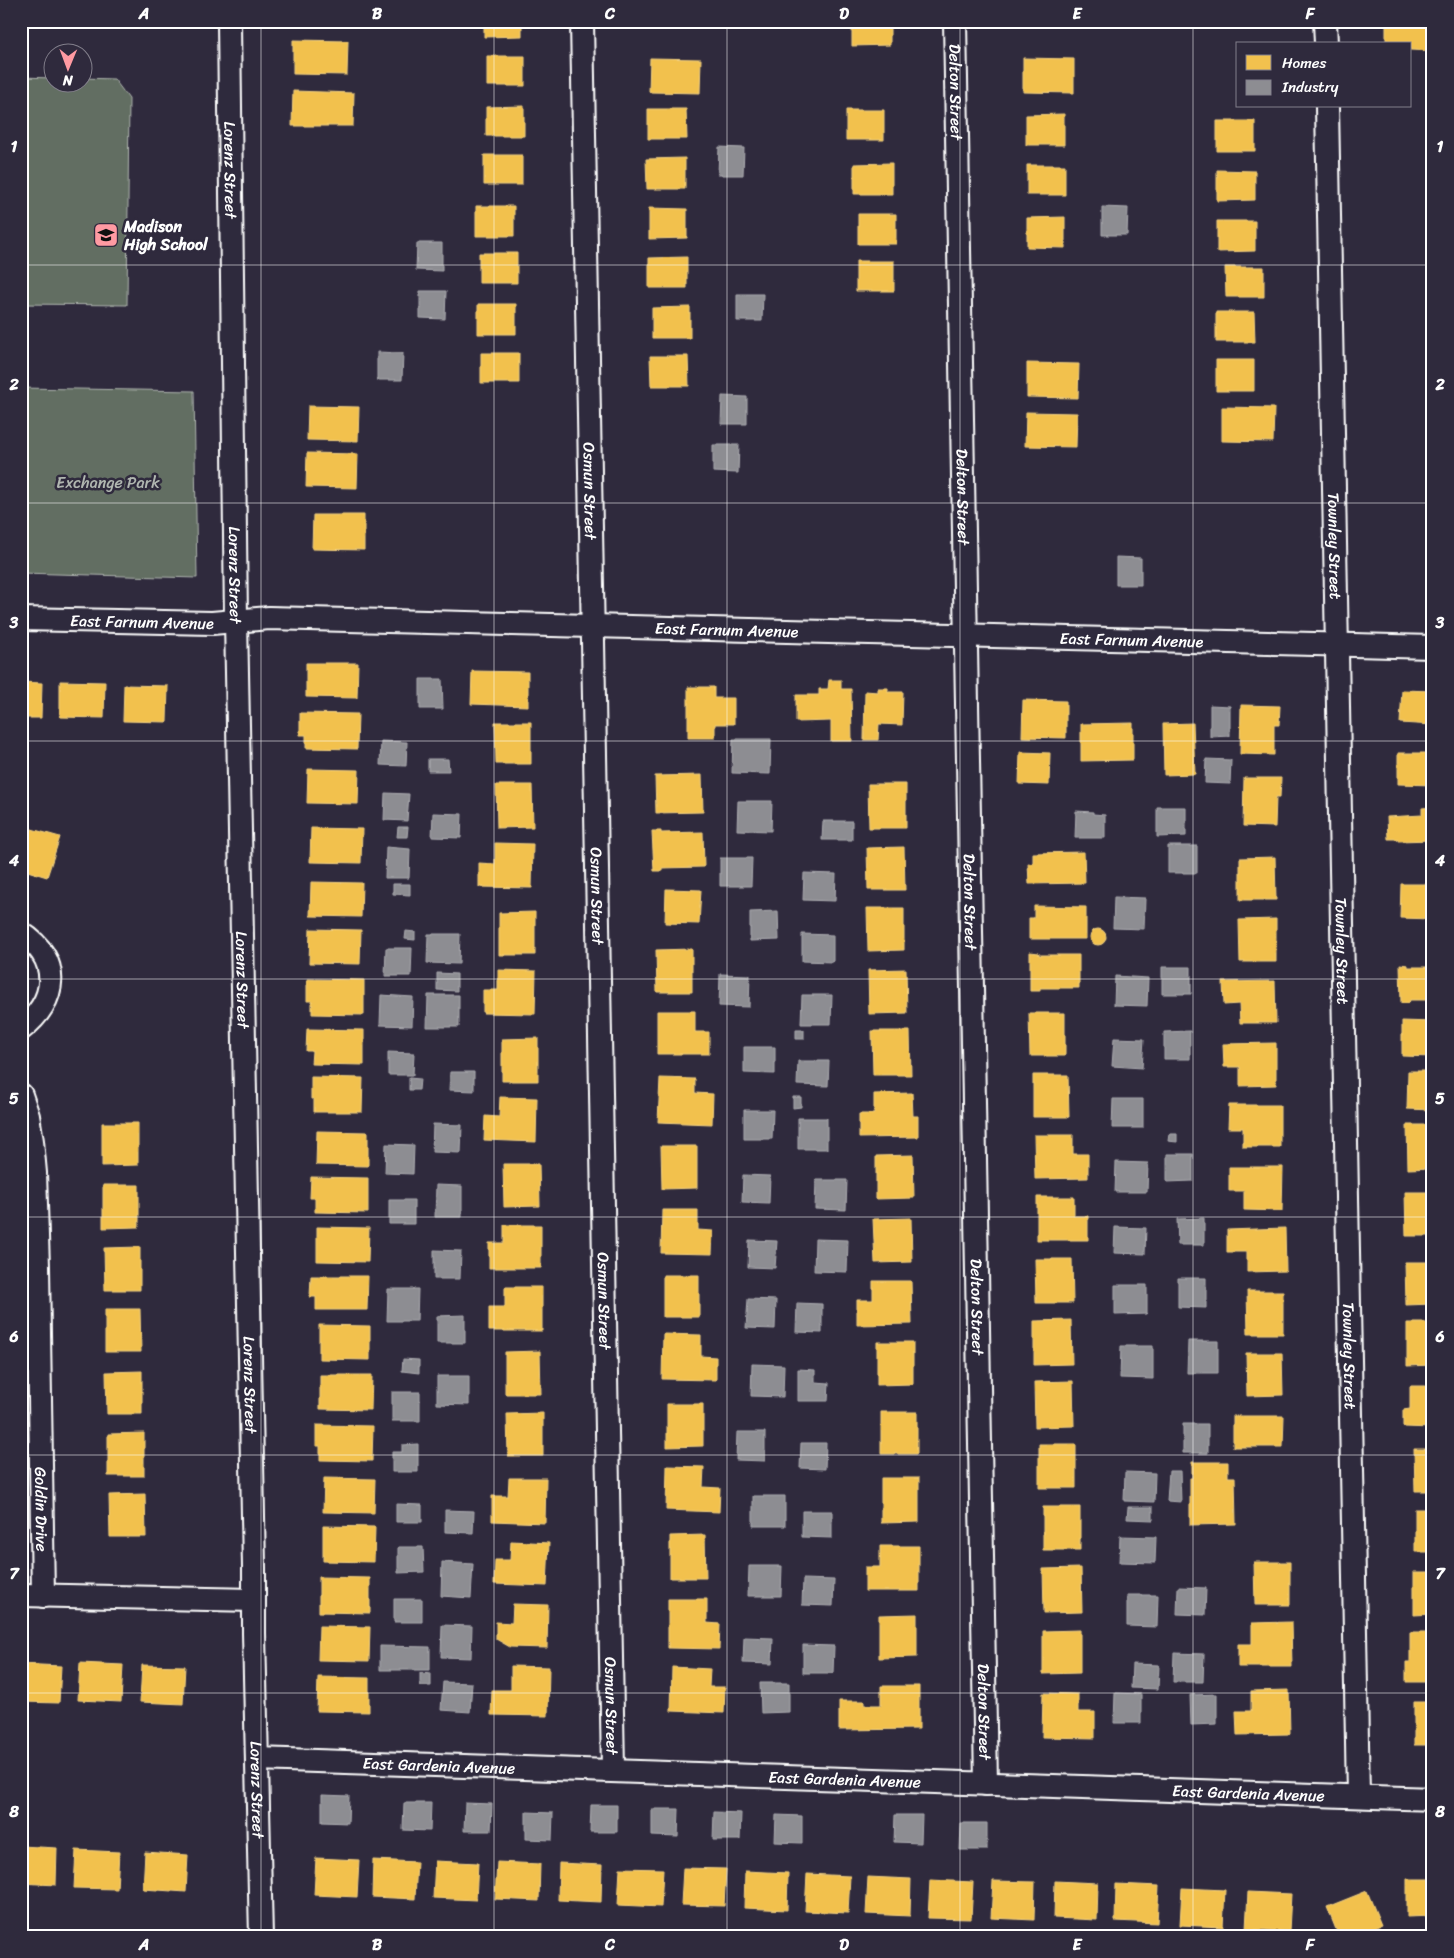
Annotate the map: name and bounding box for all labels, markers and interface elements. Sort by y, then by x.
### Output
text: A [138,0,149,28]
text: B [372,0,383,28]
text: C [604,0,616,28]
text: D [839,0,849,28]
text: E [1073,0,1083,28]
text: F [1305,0,1316,28]
north arrow [42,42,92,92]
legend [1236,42,1412,108]
street label: Delton Street [940,44,971,141]
text: Homes [1282,50,1326,76]
text: N [62,68,74,93]
text: Industry [1281,74,1339,100]
street label: Lorenz Street [215,121,245,219]
text: 1 [11,132,18,161]
text: 1 [1437,132,1444,161]
place label: Madison High School [123,212,209,259]
school or university icon: Madison High School [93,222,119,248]
text: 2 [8,370,19,399]
text: 2 [1434,370,1445,399]
street label: Osmun Street [574,442,605,540]
street label: Delton Street [948,448,978,546]
park label: Exchange Park [56,468,160,497]
street label: Townley Street [1319,492,1350,600]
street label: Lorenz Street [220,526,250,624]
street label: East Farnum Avenue [70,606,214,638]
text: 3 [9,608,19,637]
text: 3 [1435,608,1445,637]
street label: East Farnum Avenue [654,614,799,646]
street label: East Farnum Avenue [1059,624,1204,656]
text: 4 [8,846,19,875]
text: 4 [1434,846,1445,875]
street label: Osmun Street [582,847,612,945]
street label: Delton Street [955,853,985,951]
street label: Townley Street [1327,897,1357,1005]
street label: Lorenz Street [227,931,258,1029]
text: 5 [9,1084,19,1113]
text: 5 [1435,1084,1445,1113]
street label: Osmun Street [589,1252,620,1350]
street label: Delton Street [962,1258,992,1356]
street label: Townley Street [1334,1302,1365,1410]
text: 6 [8,1322,19,1351]
text: 6 [1434,1322,1445,1351]
street label: Lorenz Street [235,1336,265,1434]
street label: Goldin Drive [26,1467,56,1552]
text: 7 [9,1559,20,1588]
text: 7 [1435,1559,1446,1588]
street label: Osmun Street [596,1657,627,1755]
street label: Delton Street [969,1663,1000,1761]
street label: Lorenz Street [241,1741,273,1839]
street label: East Gardenia Avenue [362,1749,516,1783]
street label: East Gardenia Avenue [768,1762,921,1797]
street label: East Gardenia Avenue [1172,1776,1325,1810]
text: 8 [8,1797,19,1826]
text: 8 [1434,1797,1445,1826]
text: A [138,1930,149,1958]
text: B [372,1930,383,1958]
text: C [604,1930,616,1958]
text: D [839,1930,849,1958]
text: E [1073,1930,1083,1958]
text: F [1305,1930,1316,1958]

